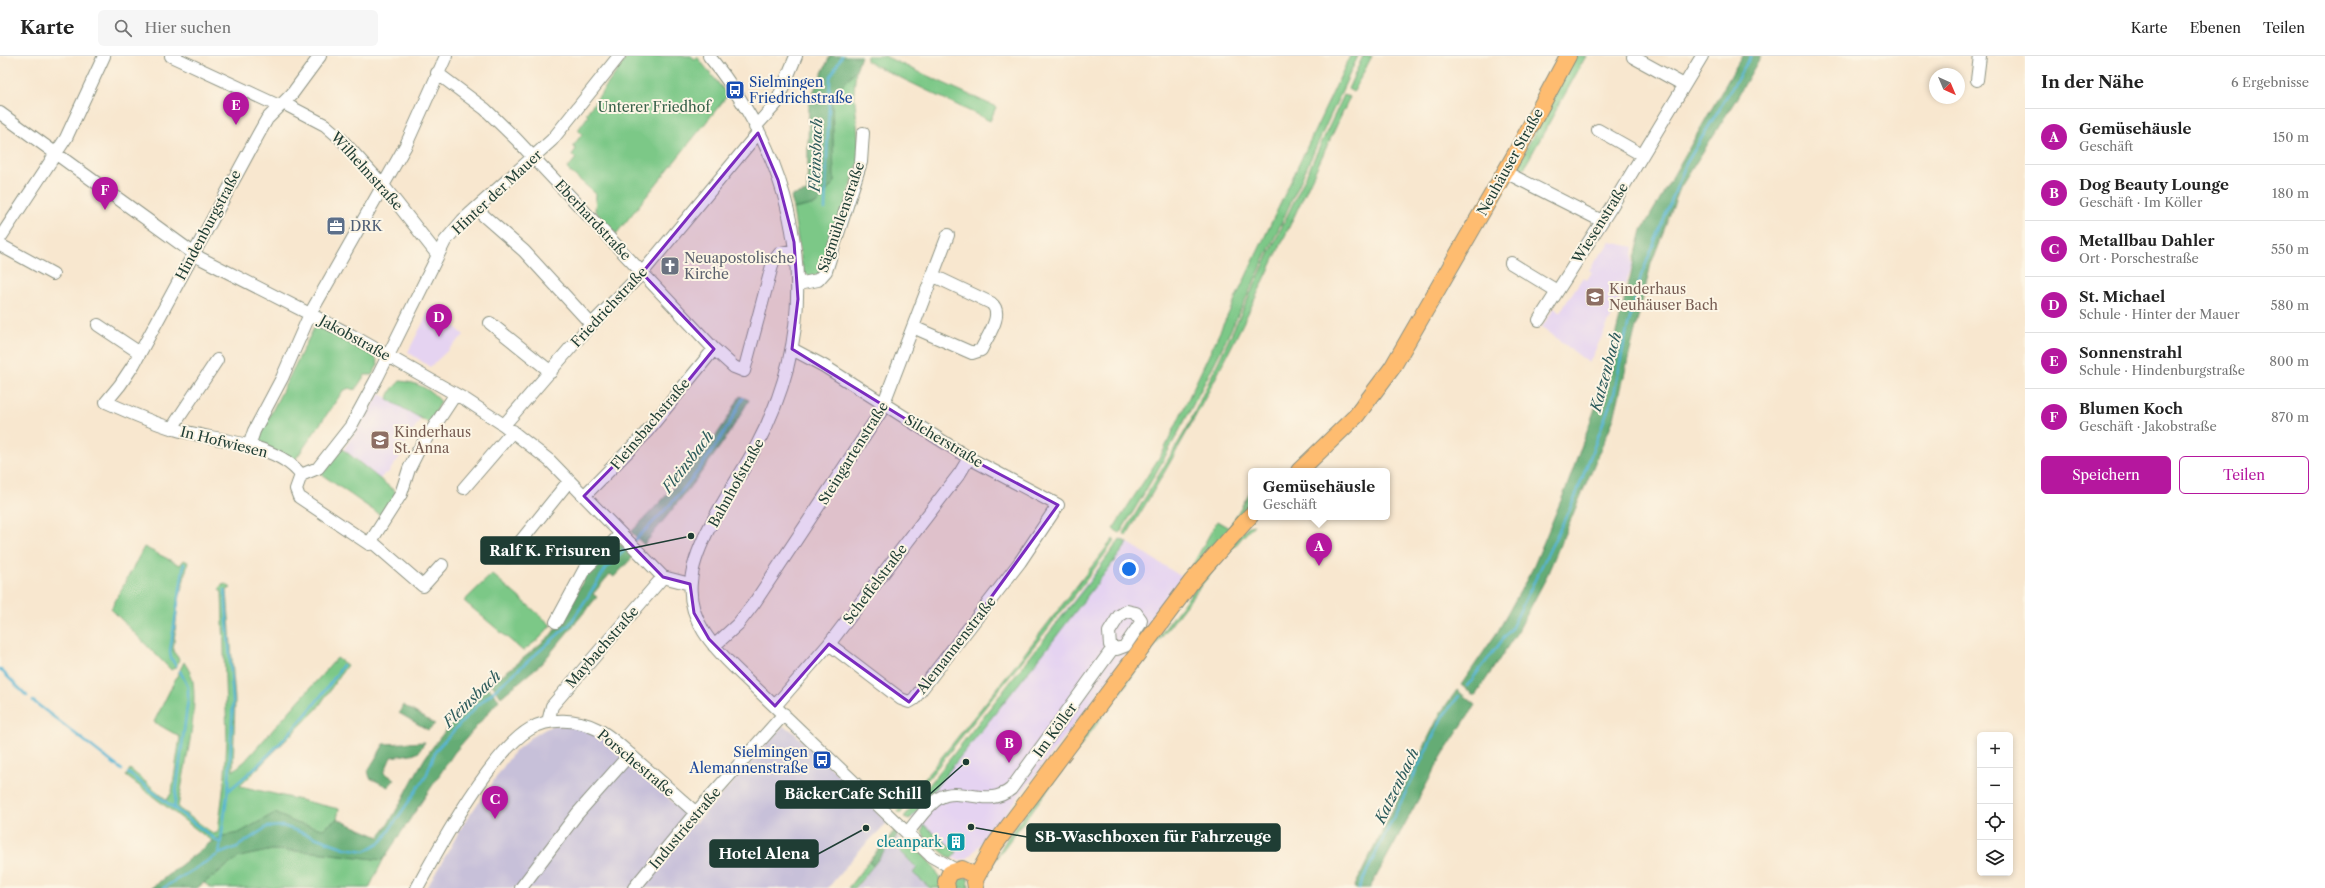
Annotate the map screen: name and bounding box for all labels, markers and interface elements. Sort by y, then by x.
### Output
search box [98,10,378,46]
text: Karte [20,16,74,39]
icon: search [112,17,134,39]
text: Hier suchen [144,18,231,37]
text: Karte [2131,19,2168,37]
text: Ebenen [2190,19,2241,37]
text: Teilen [2263,19,2305,37]
north arrow [1929,68,1965,104]
text: In der Nähe [2041,72,2144,92]
place label: Sielmingen Friedrichstraße [749,73,853,107]
text: 6 Ergebnisse [2231,74,2309,90]
bus stop icon: Sielmingen Friedrichstraße [724,79,746,101]
pin: E [223,92,249,125]
park label: Unterer Friedhof [598,98,712,116]
street label: Neuhäuser Straße [1473,105,1547,219]
water label: Fleinsbach [805,118,826,193]
text: Gemüsehäusle [2079,119,2192,138]
street label: Wilhelmstraße [326,127,407,214]
text: A [2049,129,2059,145]
text: 150 m [2273,129,2309,145]
text: Geschäft [2079,138,2133,154]
street label: Hinter der Mauer [448,146,546,238]
street label: Sägmühlenstraße [814,159,868,275]
street label: Hindenburgstraße [171,167,245,283]
text: Dog Beauty Lounge [2079,175,2229,194]
street label: Eberhardstraße [551,176,635,264]
pin: F [92,177,118,210]
street label: Wiesenstraße [1567,179,1632,268]
text: B [2049,185,2059,201]
text: 180 m [2272,185,2309,201]
text: Geschäft · Im Köller [2079,194,2202,210]
office icon: DRK [325,215,347,237]
place label: DRK [350,217,383,235]
text: Metallbau Dahler [2079,231,2214,250]
text: C [2049,241,2059,257]
text: 550 m [2271,241,2309,257]
place label: Neuapostolische Kirche [684,249,794,283]
text: Ort · Porschestraße [2079,250,2199,266]
church icon: Neuapostolische Kirche [659,255,681,277]
street label: Friedrichstraße [567,263,651,351]
place label: Kinderhaus Neuhäuser Bach [1609,280,1718,314]
school or university icon: Kinderhaus Neuhäuser Bach [1584,286,1606,308]
text: St. Michael [2079,287,2165,306]
text: D [2048,297,2060,313]
text: 580 m [2270,297,2309,313]
pin: D [426,304,452,337]
text: Schule · Hinter der Mauer [2079,306,2240,322]
street label: Jakobstraße [315,310,394,365]
water label: Katzenbach [1586,330,1625,415]
text: Sonnenstrahl [2079,343,2182,362]
text: E [2049,353,2059,369]
text: 800 m [2269,353,2309,369]
text: Schule · Hindenburgstraße [2079,362,2245,378]
street label: Fleinsbachstraße [607,375,693,473]
street label: Steingartenstraße [814,398,892,508]
text: Blumen Koch [2079,399,2183,418]
text: F [2050,409,2058,425]
text: 870 m [2271,409,2309,425]
street label: Silcherstraße [901,411,987,472]
text: Geschäft · Jakobstraße [2079,418,2217,434]
street label: In Hofwiesen [178,422,270,462]
place label: Kinderhaus St. Anna [394,423,471,457]
water label: Fleinsbach [658,428,718,496]
school or university icon: Kinderhaus St. Anna [369,429,391,451]
street label: Bahnhofstraße [704,435,768,531]
button: Speichern [2041,456,2171,494]
button: Teilen [2179,456,2309,494]
popup [1248,468,1390,520]
text: Gemüsehäusle [1263,477,1375,496]
text: Geschäft [1263,496,1317,512]
pin: A [1306,533,1332,566]
callout: Ralf K. Frisuren [481,537,619,564]
street label: Scheffelstraße [839,540,911,628]
text: Ralf K. Frisuren [489,541,611,560]
your location [1119,559,1139,579]
street label: Alemannenstraße [912,593,1000,698]
street label: Maybachstraße [562,602,643,692]
water label: Fleinsbach [438,666,505,732]
street label: Im Köller [1029,699,1081,761]
street label: Porschestraße [594,726,678,801]
pin: B [996,730,1022,763]
map controls [1977,732,2013,876]
button: + [1977,732,2013,768]
place label: Sielmingen Alemannenstraße [688,743,808,777]
water label: Katzenbach [1370,745,1423,827]
bus stop icon: Sielmingen Alemannenstraße [811,749,833,771]
button: − [1977,768,2013,804]
callout: BäckerCafe Schill [776,781,930,808]
street label: Industriestraße [645,783,725,873]
text: BäckerCafe Schill [784,784,922,803]
pin: C [482,786,508,819]
button: locate [1977,804,2013,840]
callout: SB-Waschboxen für Fahrzeuge [1027,824,1280,851]
text: SB-Waschboxen für Fahrzeuge [1035,827,1271,846]
building icon: cleanpark [945,831,967,853]
place label: cleanpark [877,833,943,851]
callout: Hotel Alena [710,840,818,867]
button: layers [1977,840,2013,876]
text: Hotel Alena [718,844,810,863]

